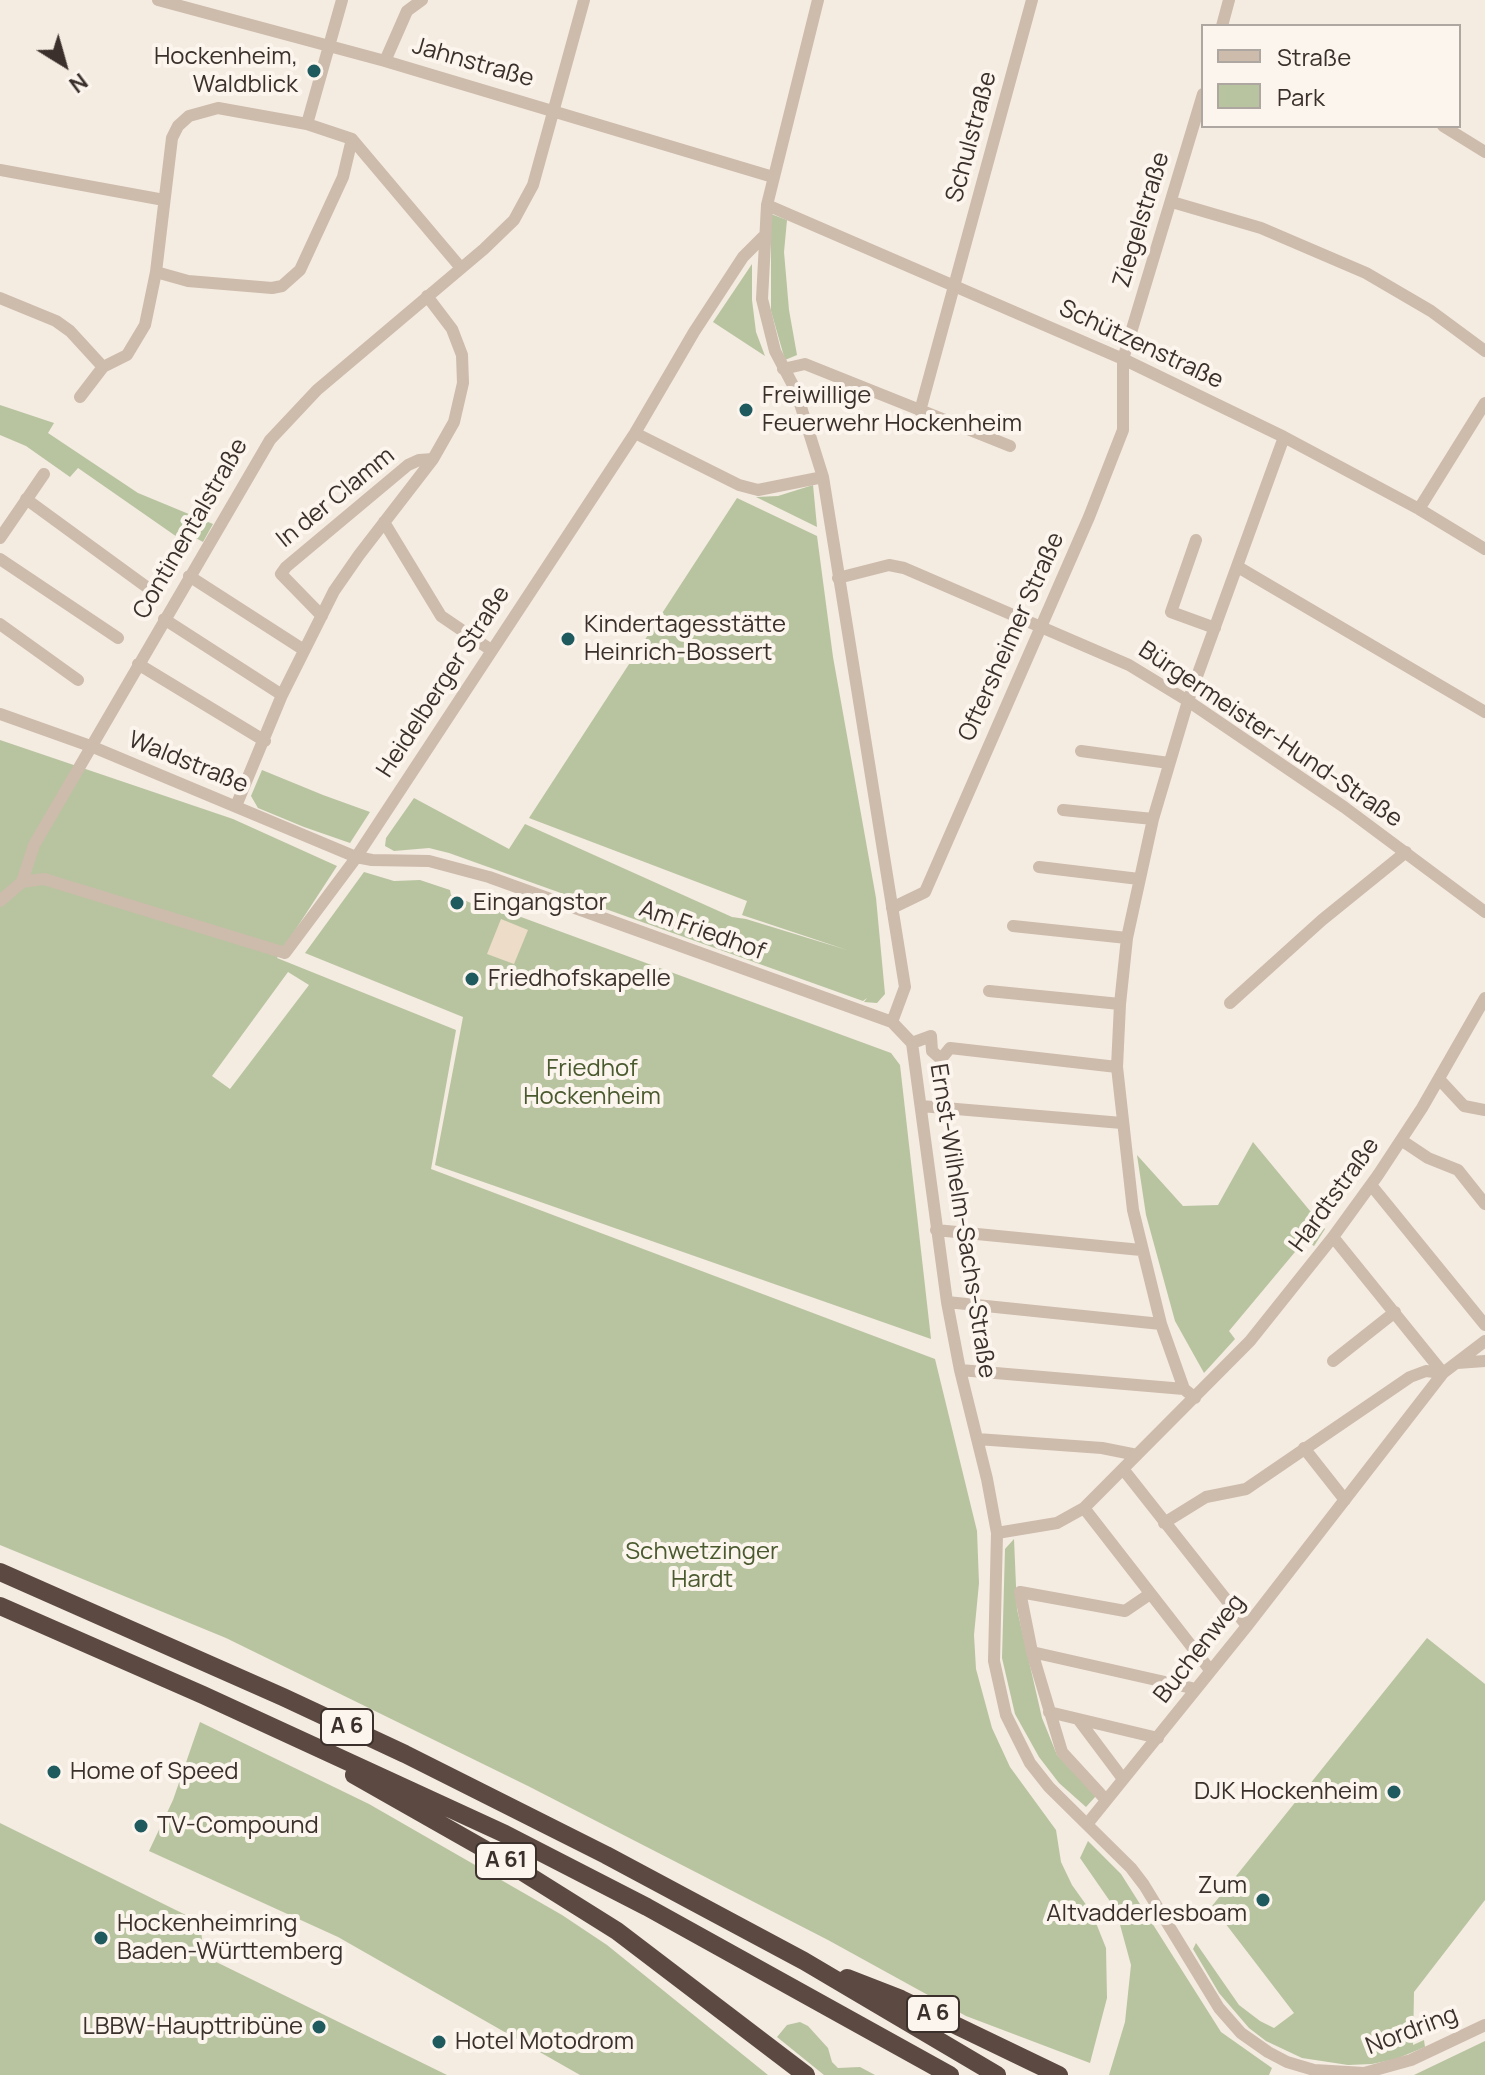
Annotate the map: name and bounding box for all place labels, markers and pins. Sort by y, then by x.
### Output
place label: Hockenheim, Waldblick [154,43,298,99]
marker: Hockenheim, Waldblick [305,62,323,80]
place label: Freiwillige Feuerwehr Hockenheim [762,382,1022,438]
marker: Freiwillige Feuerwehr Hockenheim [737,401,755,419]
place label: Kindertagesstätte Heinrich-Bossert [584,611,786,667]
marker: Kindertagesstätte Heinrich-Bossert [559,630,577,648]
place label: Eingangstor [473,889,607,917]
marker: Eingangstor [448,894,466,912]
place label: Friedhofskapelle [488,965,671,993]
marker: Friedhofskapelle [463,970,481,988]
place label: Home of Speed [70,1758,239,1786]
marker: Home of Speed [45,1763,63,1781]
place label: DJK Hockenheim [1194,1778,1378,1806]
marker: DJK Hockenheim [1385,1783,1403,1801]
place label: TV-Compound [157,1812,319,1840]
marker: TV-Compound [132,1817,150,1835]
place label: Zum Altvadderlesboam [1046,1872,1247,1928]
marker: Zum Altvadderlesboam [1254,1891,1272,1909]
place label: Hockenheimring Baden-Württemberg [117,1910,343,1966]
marker: Hockenheimring Baden-Württemberg [92,1929,110,1947]
place label: LBBW-Haupttribüne [83,2013,303,2041]
marker: LBBW-Haupttribüne [310,2018,328,2036]
place label: Hotel Motodrom [455,2028,634,2056]
marker: Hotel Motodrom [430,2033,448,2051]

